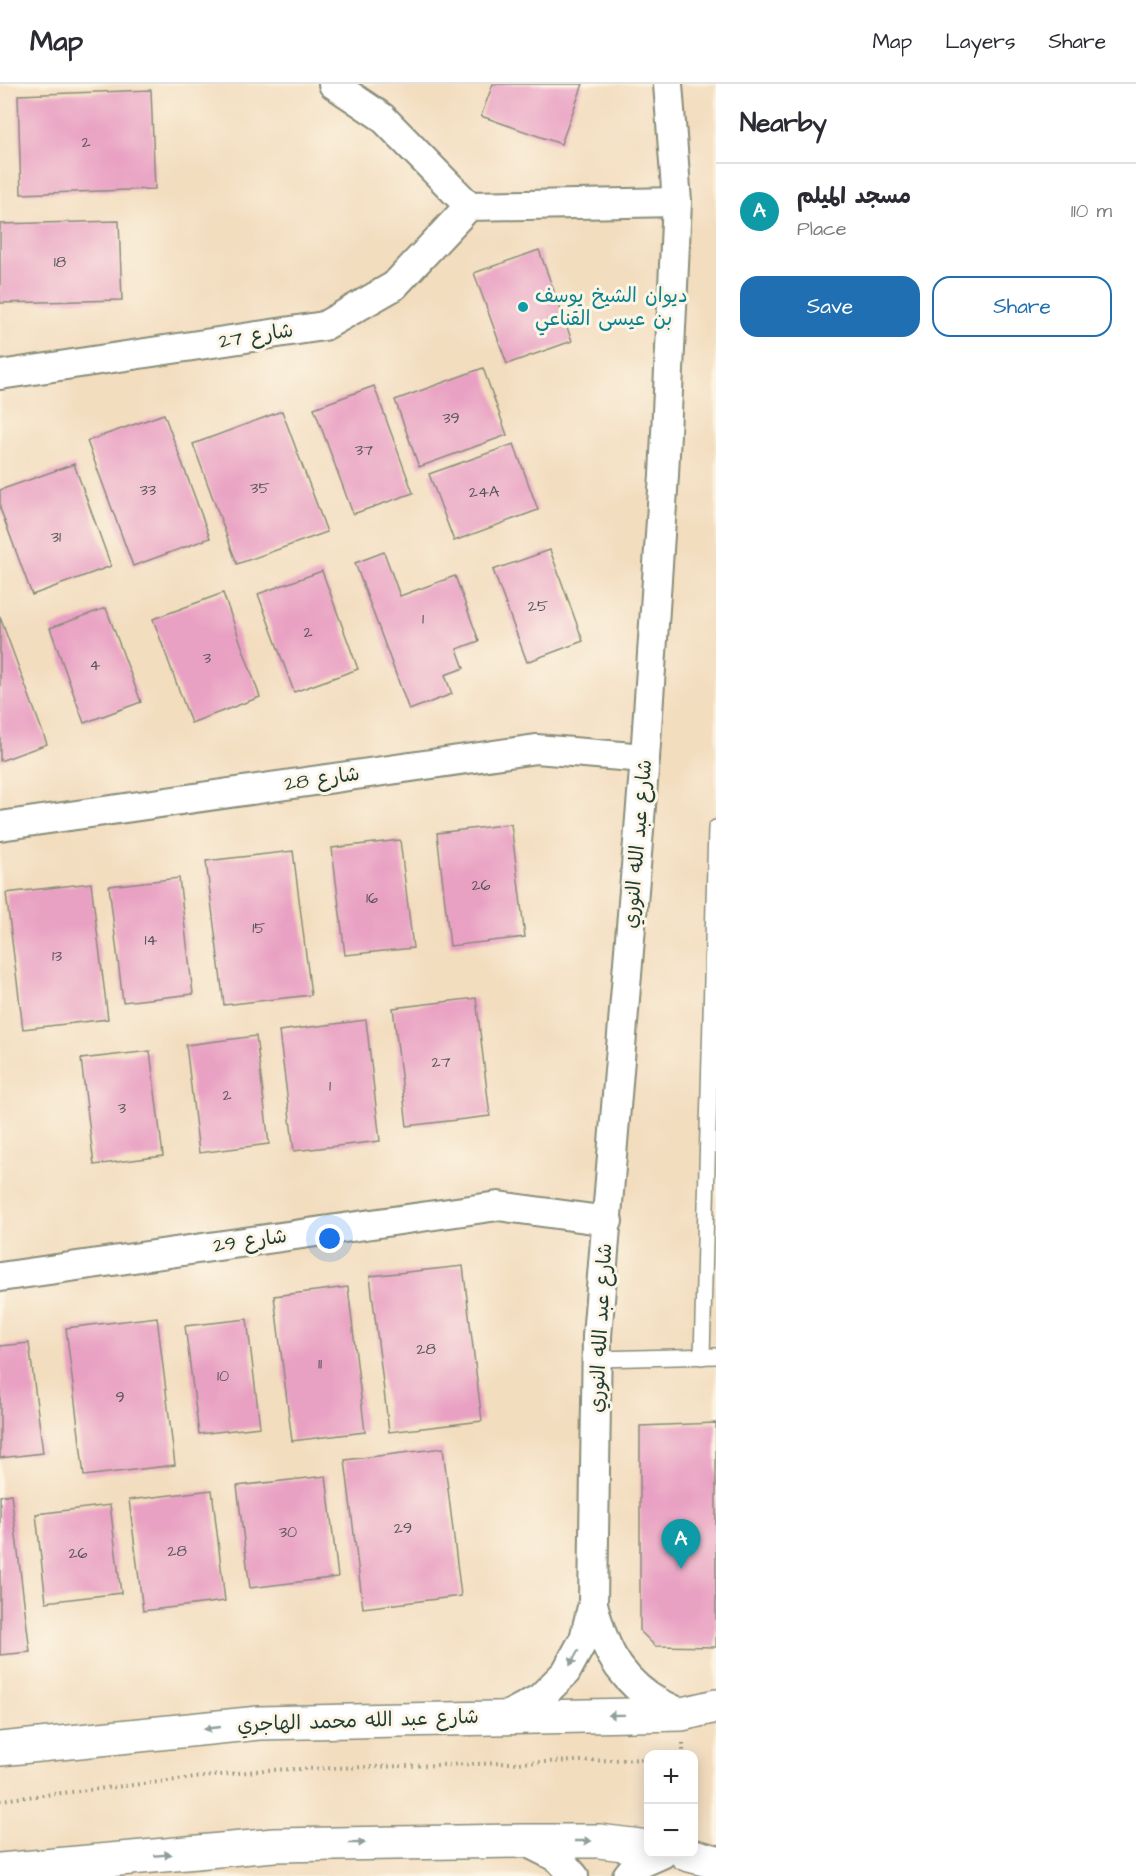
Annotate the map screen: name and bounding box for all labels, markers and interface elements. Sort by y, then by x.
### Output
text: Map [30,22,83,61]
text: Map [872,27,912,56]
text: Layers [945,27,1015,56]
text: Share [1048,27,1106,56]
text: Nearby [740,105,827,141]
house number: 2 [81,131,91,153]
text: مسجد الميلم [797,181,911,212]
text: A [753,197,766,225]
text: 110 m [1071,197,1112,225]
text: Place [797,215,847,243]
house number: 18 [54,251,66,273]
button: Save [740,276,920,337]
button: Share [932,276,1112,337]
place label: ديوان الشيخ يوسف بن عيسى القناعي [535,282,688,336]
marker: ديوان الشيخ يوسف بن عيسى القناعي [516,300,530,314]
street label: شارع 27 [217,316,295,356]
house number: 39 [442,407,460,429]
house number: 37 [355,439,373,461]
house number: 35 [250,477,270,499]
house number: 33 [140,479,156,501]
house number: 24A [469,481,499,503]
house number: 31 [51,526,61,548]
house number: 25 [528,595,549,617]
house number: 1 [422,608,424,630]
house number: 2 [303,621,313,643]
house number: 3 [203,647,211,669]
house number: 4 [90,654,101,676]
street label: شارع عبد الله النوري [617,758,659,930]
street label: شارع 28 [283,760,361,798]
house number: 26 [471,874,491,896]
house number: 16 [366,887,378,909]
house number: 15 [252,917,266,939]
house number: 14 [145,929,158,951]
house number: 13 [52,945,62,967]
house number: 27 [432,1051,451,1073]
house number: 1 [329,1075,331,1097]
house number: 2 [222,1084,232,1106]
house number: 3 [118,1097,126,1119]
street label: شارع 29 [211,1222,289,1260]
your location [315,1224,344,1253]
street label: شارع عبد الله النوري [583,1243,619,1413]
house number: 28 [416,1338,436,1360]
house number: 11 [318,1353,322,1375]
house number: 10 [217,1365,229,1387]
house number: 9 [115,1386,125,1408]
house number: 29 [394,1517,412,1539]
pin: A [662,1520,700,1569]
house number: 30 [279,1521,297,1543]
house number: 28 [167,1540,187,1562]
house number: 26 [68,1542,88,1564]
one-way arrow [569,1650,579,1667]
street label: شارع عبد الله محمد الهاجري [237,1703,479,1739]
one-way arrow [607,1710,626,1720]
one-way arrow [202,1723,221,1733]
map controls [644,1750,698,1858]
button: + [644,1750,698,1804]
button: − [644,1804,698,1858]
one-way arrow [573,1836,592,1846]
one-way arrow [348,1839,367,1848]
one-way arrow [153,1850,172,1860]

